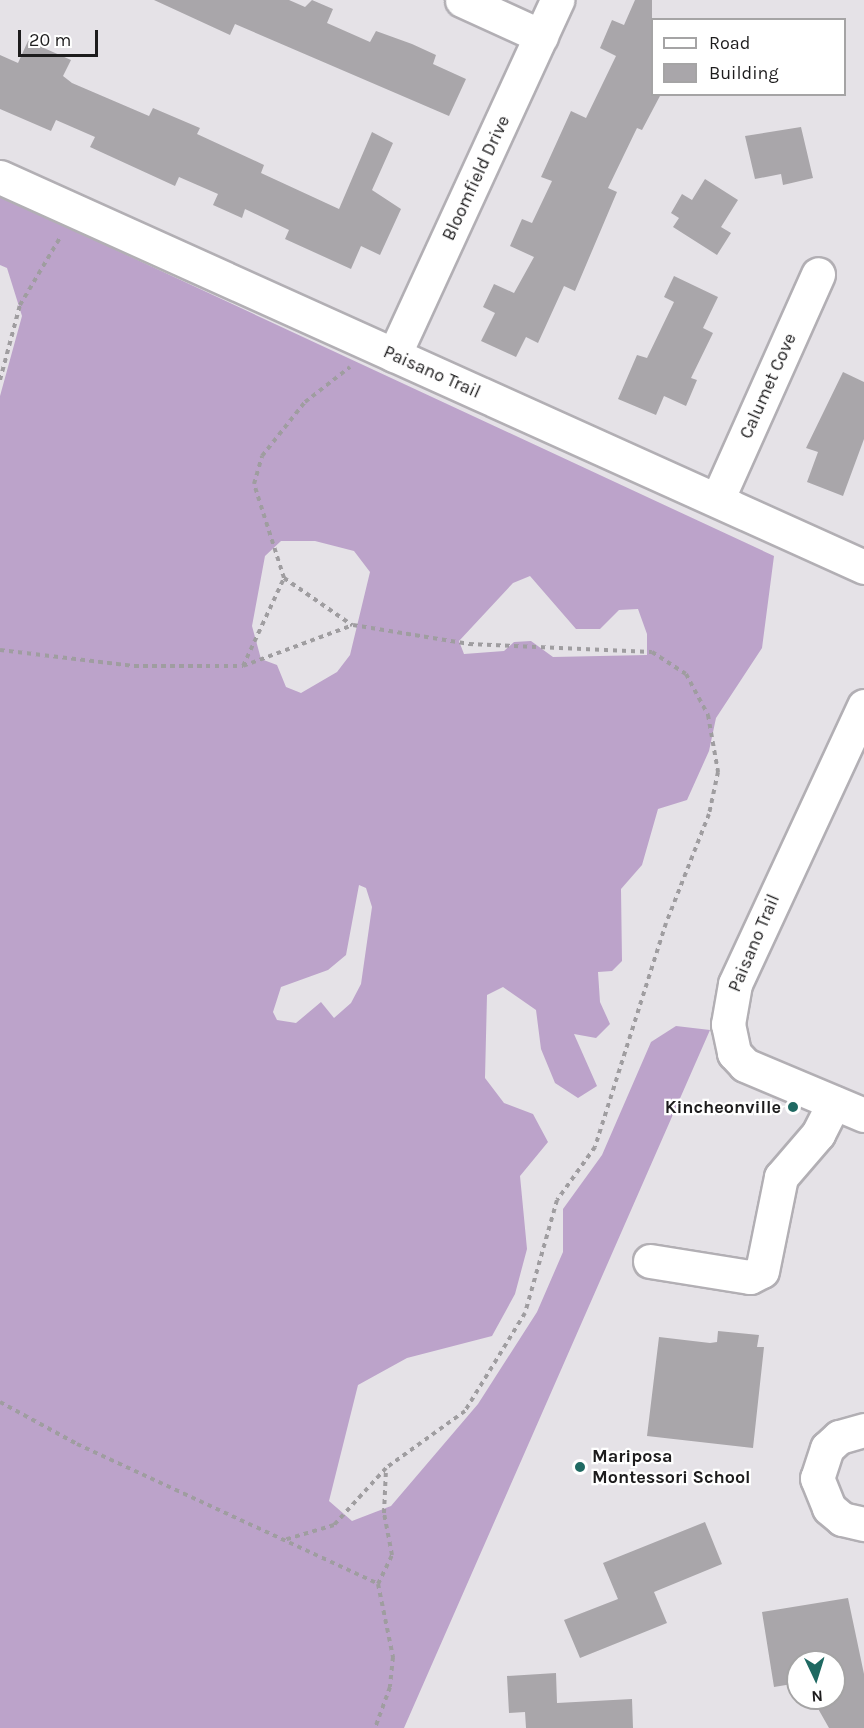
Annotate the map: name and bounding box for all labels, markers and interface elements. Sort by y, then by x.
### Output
scale bar [21,18,100,56]
legend [651,18,846,96]
text: 20 m [29,29,71,51]
text: Road [709,32,750,54]
text: Building [709,62,779,84]
street label: Bloomfield Drive [438,112,514,244]
street label: Calumet Cove [735,330,801,442]
street label: Paisano Trail [380,341,484,403]
street label: Paisano Trail [724,891,784,995]
place label: Kincheonville [665,1096,781,1118]
marker: Kincheonville [786,1100,800,1114]
place label: Mariposa Montessori School [592,1446,751,1488]
marker: Mariposa Montessori School [573,1460,587,1474]
north arrow [786,1650,846,1710]
text: N [811,1687,824,1706]

